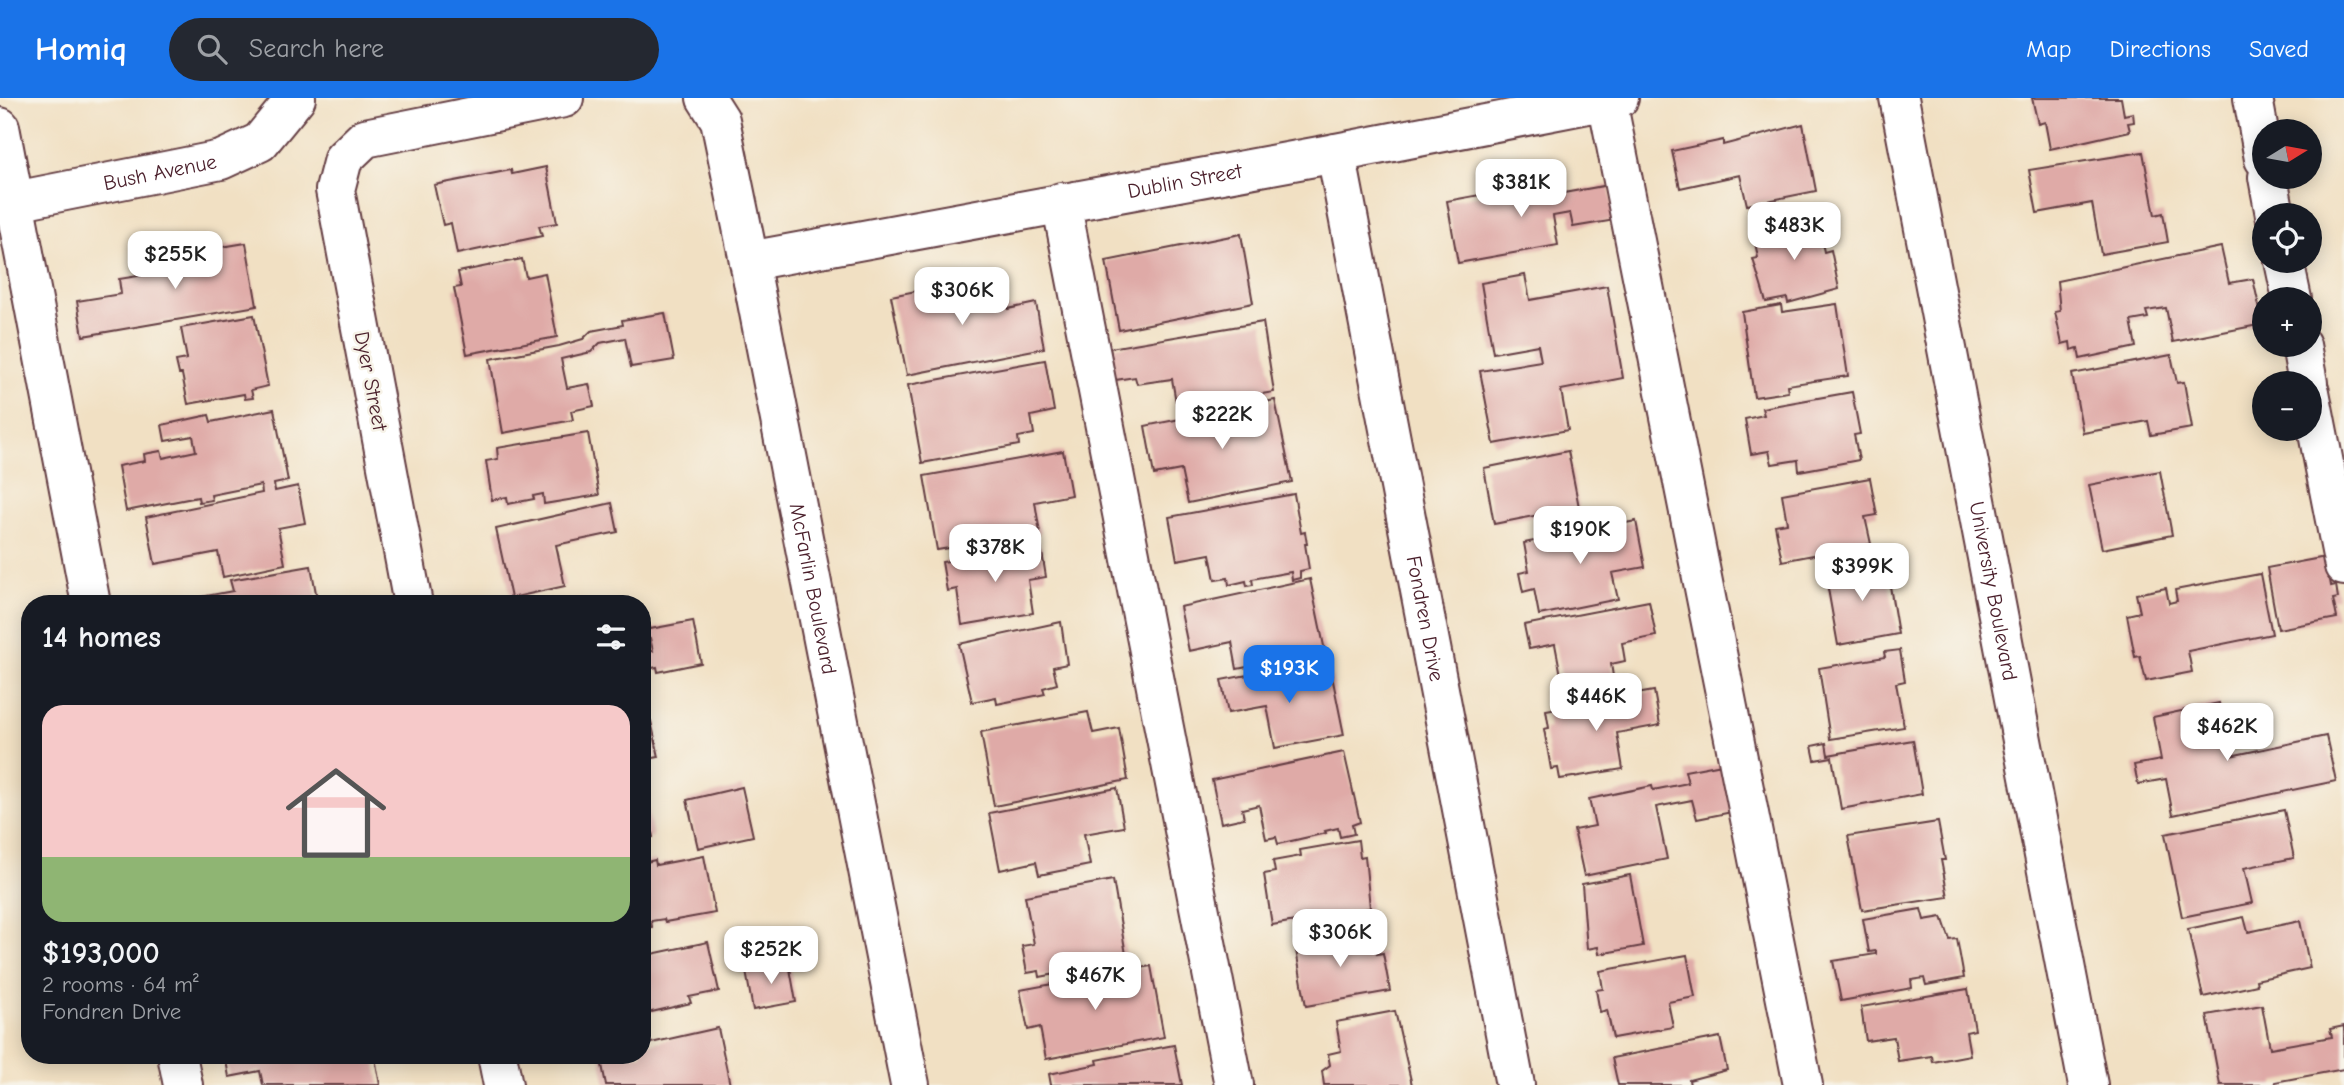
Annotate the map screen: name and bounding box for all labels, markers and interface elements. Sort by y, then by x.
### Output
search box [169,18,659,81]
text: Homiq [35,30,127,68]
icon: search [193,30,231,68]
text: Search here [249,34,384,64]
text: Map [2026,35,2072,63]
text: Directions [2110,35,2211,63]
text: Saved [2249,35,2309,63]
north arrow [2252,119,2322,189]
map controls [2252,119,2322,441]
street label: Bush Avenue [101,149,218,195]
street label: Dublin Street [1126,158,1245,203]
pin: $381K [1472,159,1570,219]
text: $381K [1492,168,1550,195]
pin: $483K [1745,202,1843,262]
button: locate [2252,203,2322,273]
text: $483K [1764,211,1824,238]
pin: $255K [126,232,224,291]
text: $255K [144,240,206,267]
pin: $306K [913,268,1011,327]
text: $306K [930,276,994,303]
button: + [2252,287,2322,357]
street label: Dyer Street [350,329,393,434]
button: − [2252,371,2322,441]
pin: $222K [1173,392,1271,451]
text: $222K [1191,400,1253,427]
street label: University Boulevard [1964,499,2022,683]
street label: McFarlin Boulevard [785,501,841,676]
pin: $190K [1531,506,1629,566]
text: $190K [1549,515,1611,542]
pin: $378K [946,524,1044,584]
text: $378K [965,533,1025,560]
pin: $399K [1813,544,1911,603]
text: $399K [1831,552,1893,579]
street label: Fondren Drive [1402,554,1449,683]
icon: filters [592,618,630,656]
text: 14 homes [42,620,161,655]
pin: $193K [1240,646,1338,705]
text: $193K [1259,654,1319,681]
pin: $446K [1547,674,1645,733]
text: $446K [1566,682,1626,709]
pin: $462K [2178,704,2276,763]
text: $462K [2196,712,2258,739]
icon: home [273,750,399,876]
pin: $306K [1291,910,1389,969]
text: $306K [1308,918,1372,945]
pin: $252K [722,926,820,986]
text: $252K [740,935,802,962]
text: $193,000 [42,936,160,971]
pin: $467K [1046,953,1144,1012]
text: $467K [1065,961,1125,988]
text: 2 rooms · 64 m² [42,971,199,998]
text: Fondren Drive [42,998,181,1025]

